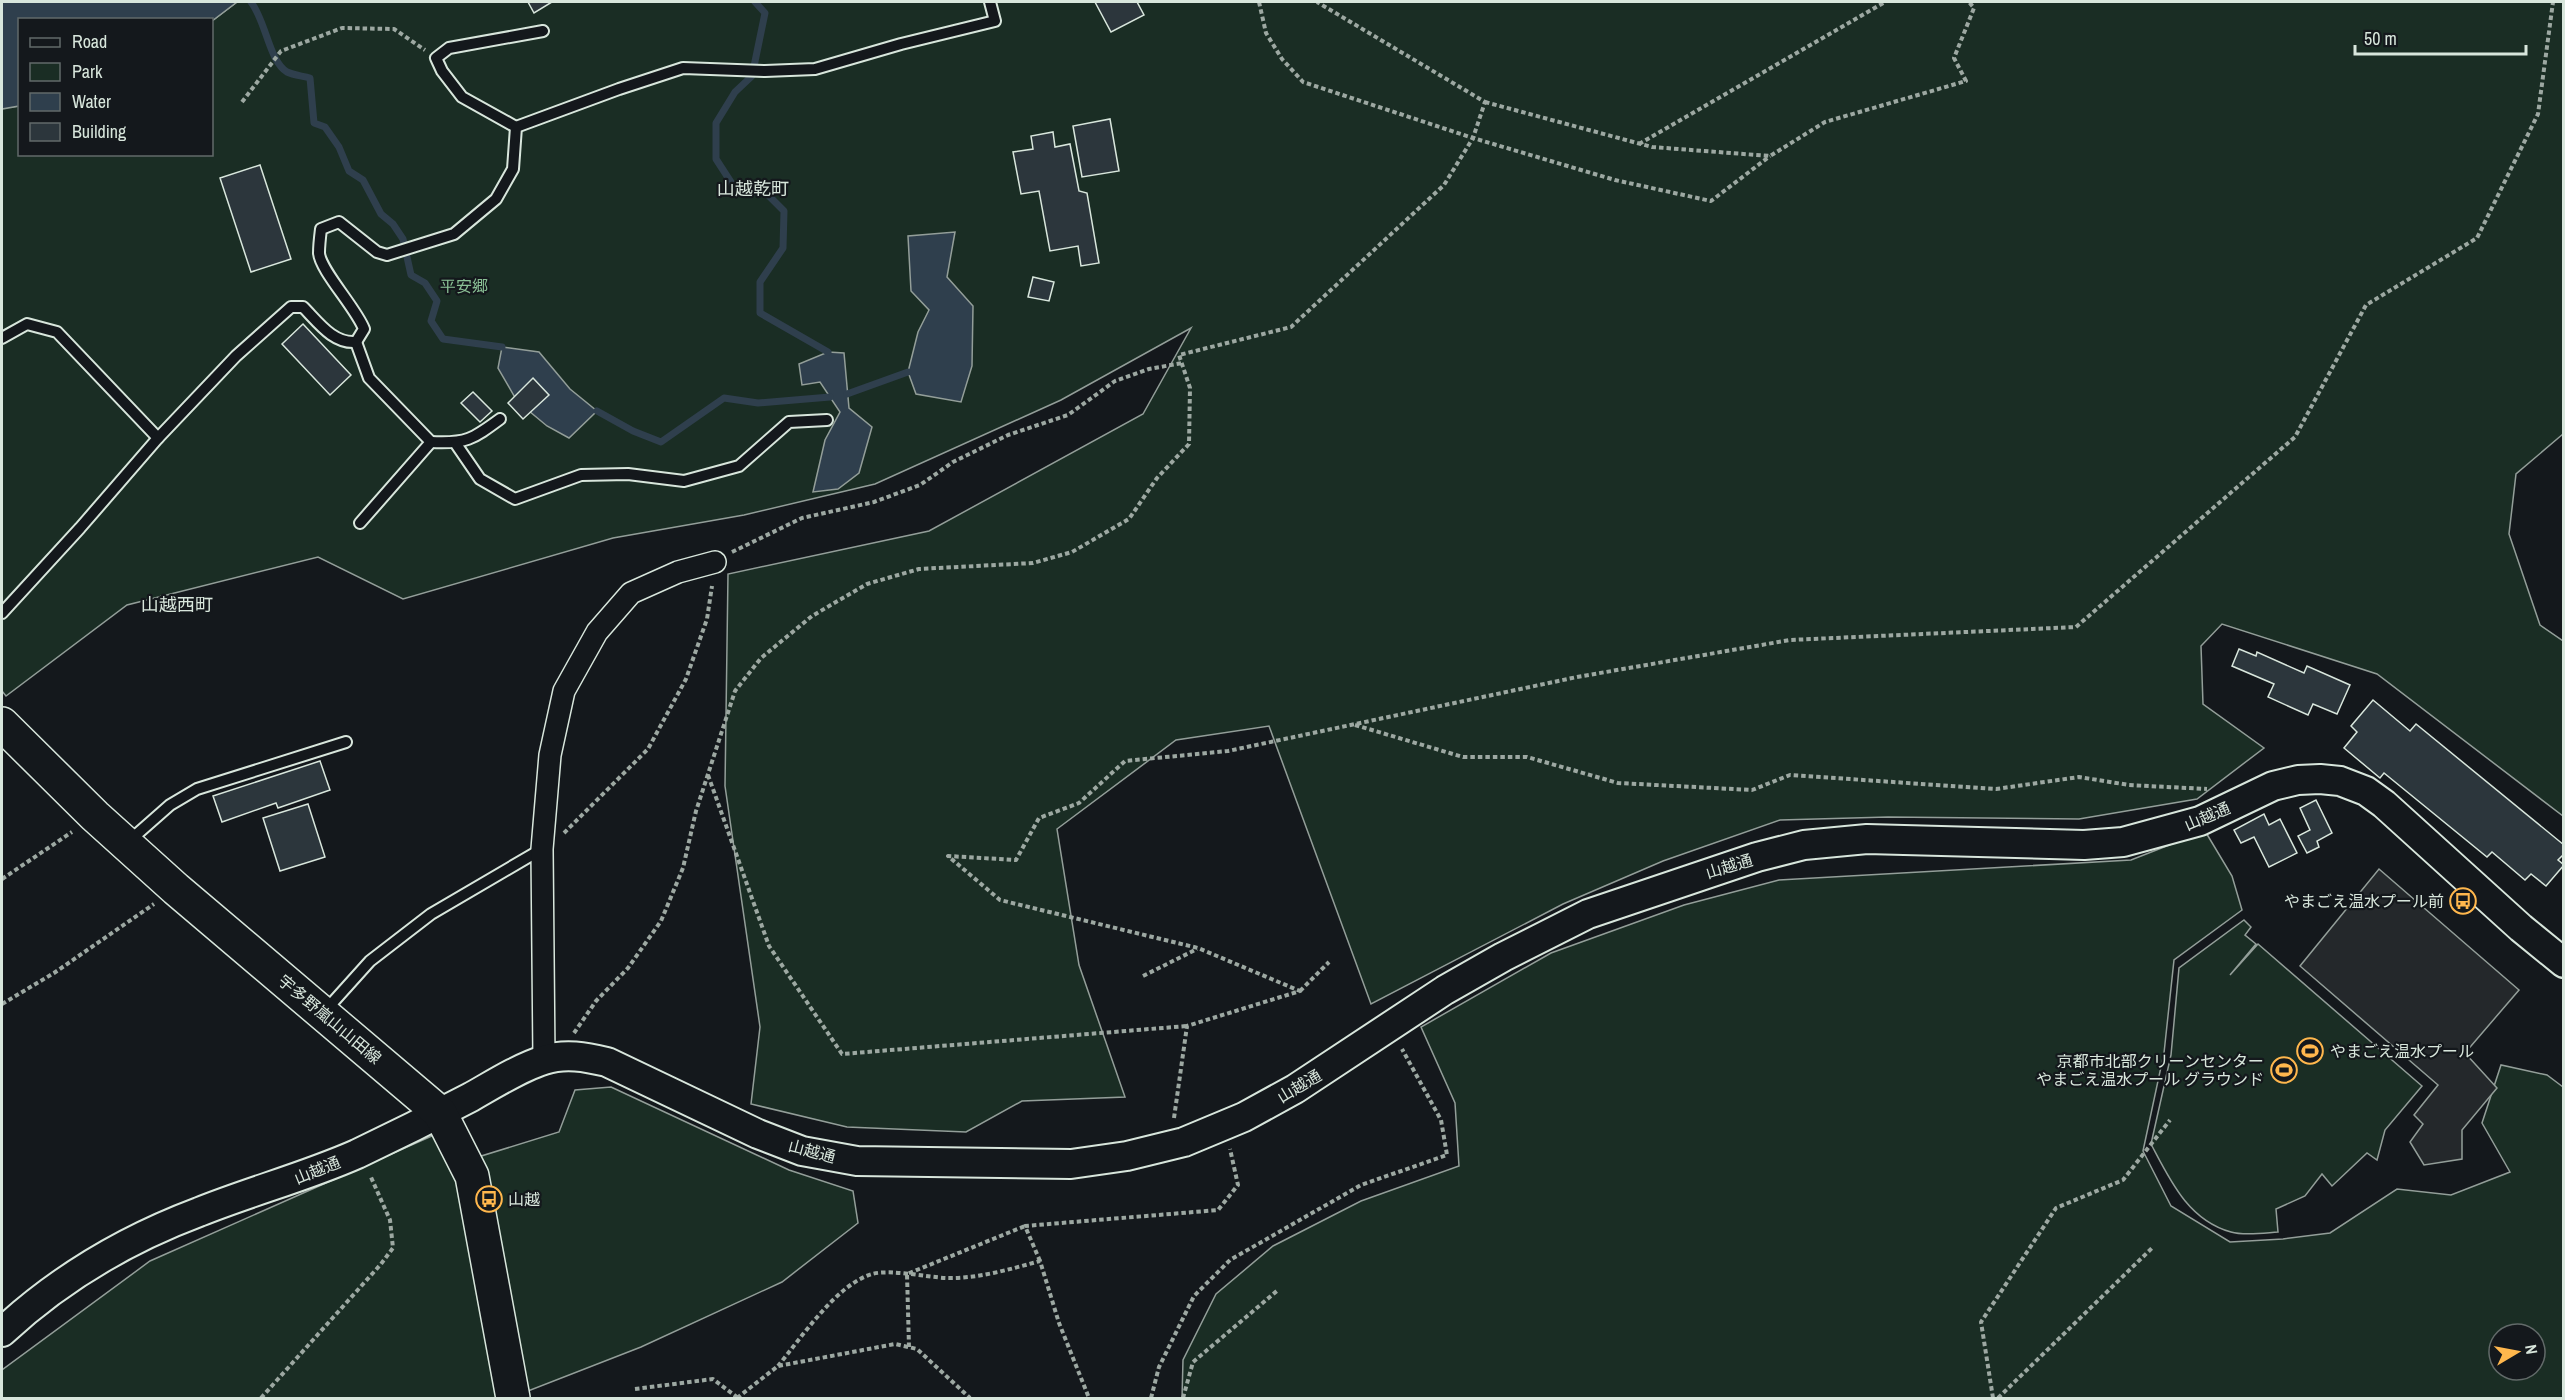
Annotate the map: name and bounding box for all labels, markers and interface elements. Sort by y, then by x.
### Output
legend [18,18,213,156]
scale bar [2355,18,2526,56]
text: 50 m [2364,26,2397,51]
text: Road [72,29,107,54]
text: Park [72,59,103,84]
text: Water [72,89,111,114]
text: Building [72,119,127,144]
district label: 山越乾町 [717,176,789,201]
park label: 平安郷 [440,275,488,297]
district label: 山越西町 [141,592,213,617]
street label: 山越通 [2181,796,2233,836]
street label: 山越通 [1703,848,1755,884]
bus stop icon: やまごえ温水プール前 [2448,886,2478,916]
place label: やまごえ温水プール前 [2284,890,2444,912]
street label: 宇多野嵐山山田線 [274,969,386,1069]
sports icon: やまごえ温水プール [2295,1036,2325,1066]
place label: やまごえ温水プール [2330,1040,2474,1062]
place label: 京都市北部クリーンセンター やまごえ温水プール グラウンド [2036,1050,2264,1090]
sports icon: 京都市北部クリーンセンター やまごえ温水プール グラウンド [2269,1055,2299,1085]
street label: 山越通 [1273,1064,1325,1108]
street label: 山越通 [786,1134,838,1168]
street label: 山越通 [291,1151,343,1189]
bus stop icon: 山越 [474,1184,504,1214]
place label: 山越 [508,1188,540,1210]
north arrow [2487,1322,2547,1382]
text: N [2520,1343,2543,1356]

